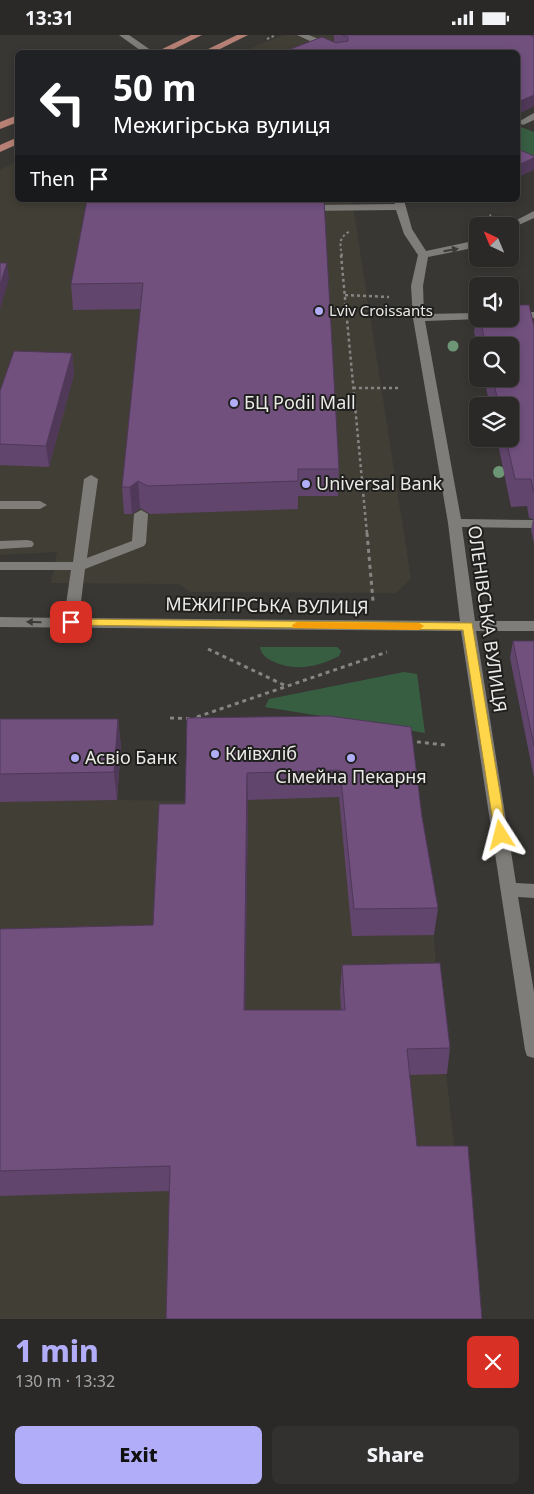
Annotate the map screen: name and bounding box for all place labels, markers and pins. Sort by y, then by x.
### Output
place label: Lviv Croissants [329,300,433,320]
marker: Lviv Croissants [313,305,325,317]
place label: БЦ Podil Mall [244,390,356,414]
marker: БЦ Podil Mall [228,397,240,409]
place label: Universal Bank [316,471,443,495]
marker: Universal Bank [300,478,312,490]
pin [50,601,92,643]
place label: Київхліб [225,741,297,765]
place label: Асвіо Банк [85,745,177,769]
marker: Київхліб [209,748,221,760]
marker: Асвіо Банк [69,752,81,764]
marker: Сімейна Пекарня [345,752,357,764]
place label: Сімейна Пекарня [275,764,427,788]

